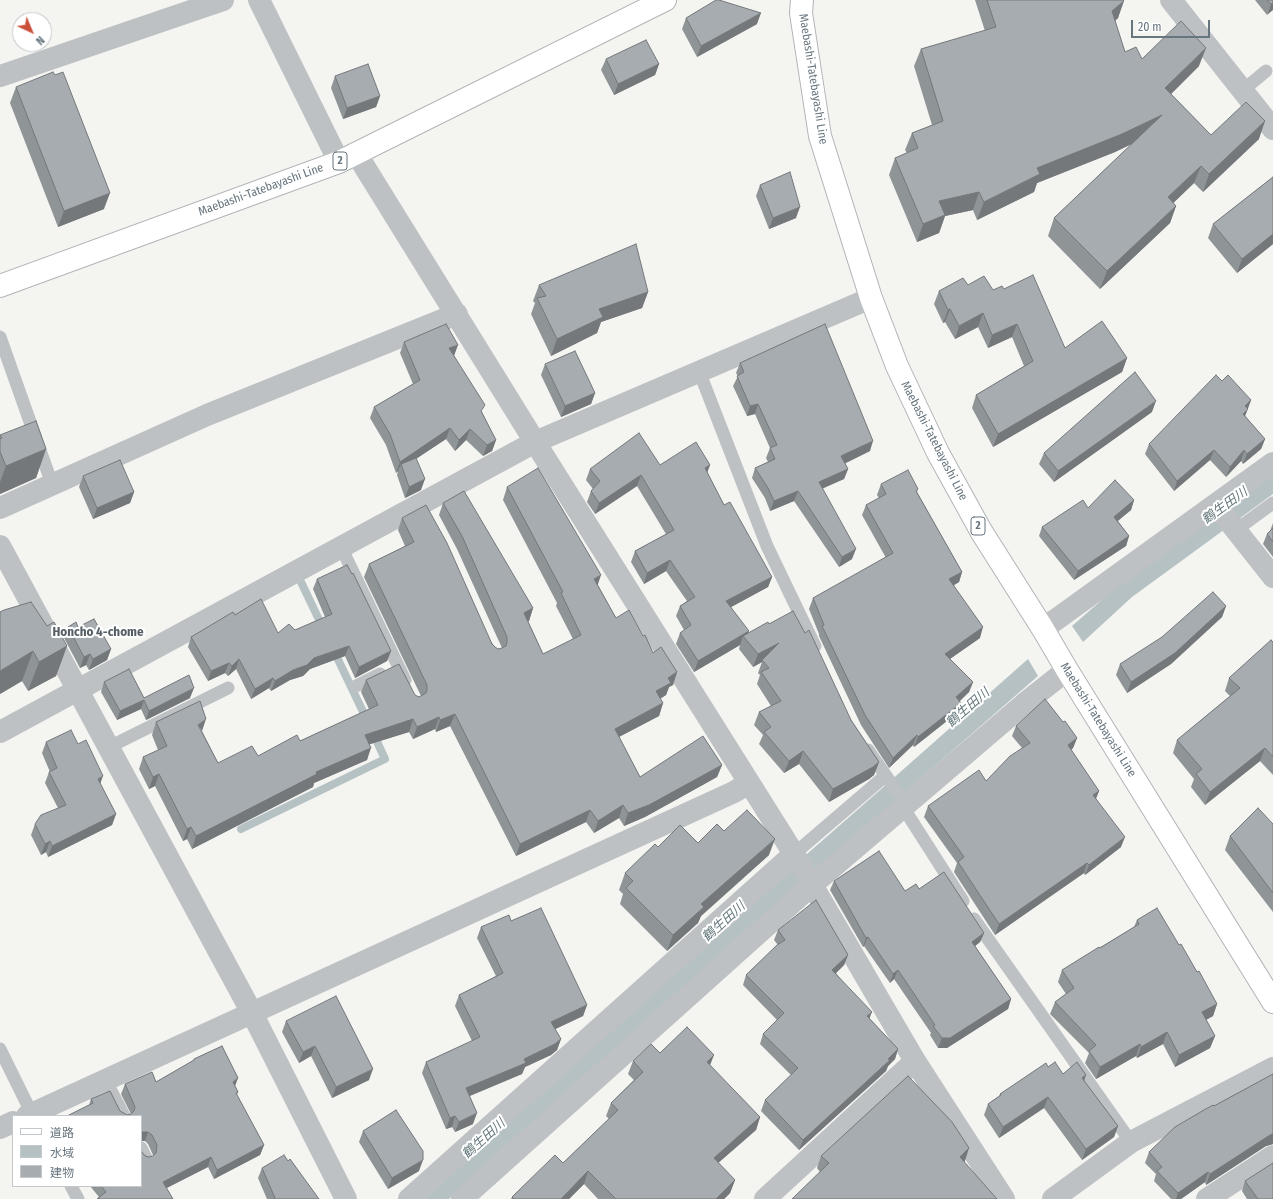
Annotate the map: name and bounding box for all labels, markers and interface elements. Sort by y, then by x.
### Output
north arrow [12,12,52,52]
scale bar [1133,12,1212,38]
street label: Maebashi-Tatebayashi Line [796,13,830,145]
text: 20 m [1138,20,1162,34]
text: N [33,33,47,47]
road number: 2 [333,152,347,170]
street label: Maebashi-Tatebayashi Line [196,161,326,219]
street label: Maebashi-Tatebayashi Line [898,379,970,503]
water label: 鶴生田川 [1199,484,1251,528]
road number: 2 [971,517,985,535]
district label: Honcho 4-chome [52,624,144,640]
street label: Maebashi-Tatebayashi Line [1057,660,1139,780]
water label: 鶴生田川 [943,685,993,731]
water label: 鶴生田川 [699,899,749,945]
legend [12,1115,142,1187]
water label: 鶴生田川 [459,1116,509,1162]
text: 道路 [50,1126,74,1140]
text: 水域 [50,1146,74,1160]
text: 建物 [50,1166,74,1180]

